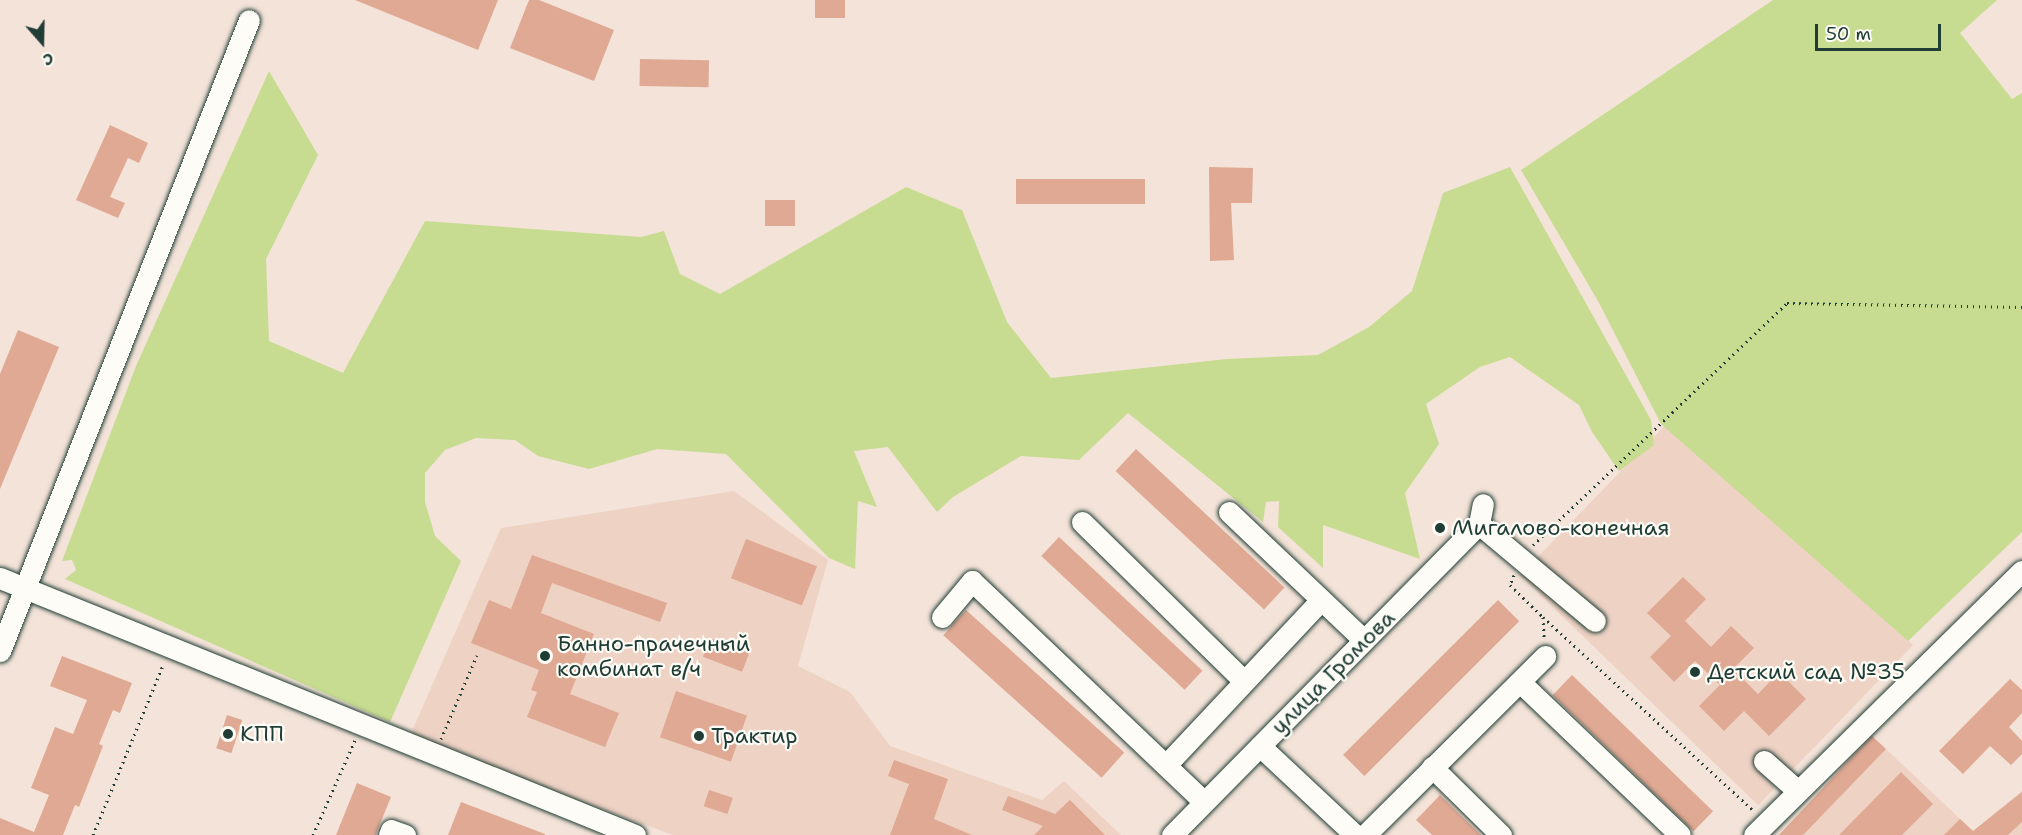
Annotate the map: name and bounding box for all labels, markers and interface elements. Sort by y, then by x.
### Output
north arrow [12,12,72,72]
scale bar [1818,12,1944,50]
text: 50 m [1826,22,1871,46]
text: С [40,48,57,71]
place label: Мигалово-конечная [1452,515,1669,541]
marker: Мигалово-конечная [1433,521,1447,535]
street label: улица Громова [1266,605,1400,739]
place label: Банно-прачечный комбинат в/ч [557,630,750,682]
marker: Банно-прачечный комбинат в/ч [538,649,552,663]
place label: Детский сад №35 [1707,659,1905,685]
marker: Детский сад №35 [1688,665,1702,679]
place label: КПП [240,721,284,747]
place label: Трактир [711,723,798,749]
marker: КПП [221,727,235,741]
marker: Трактир [692,729,706,743]

